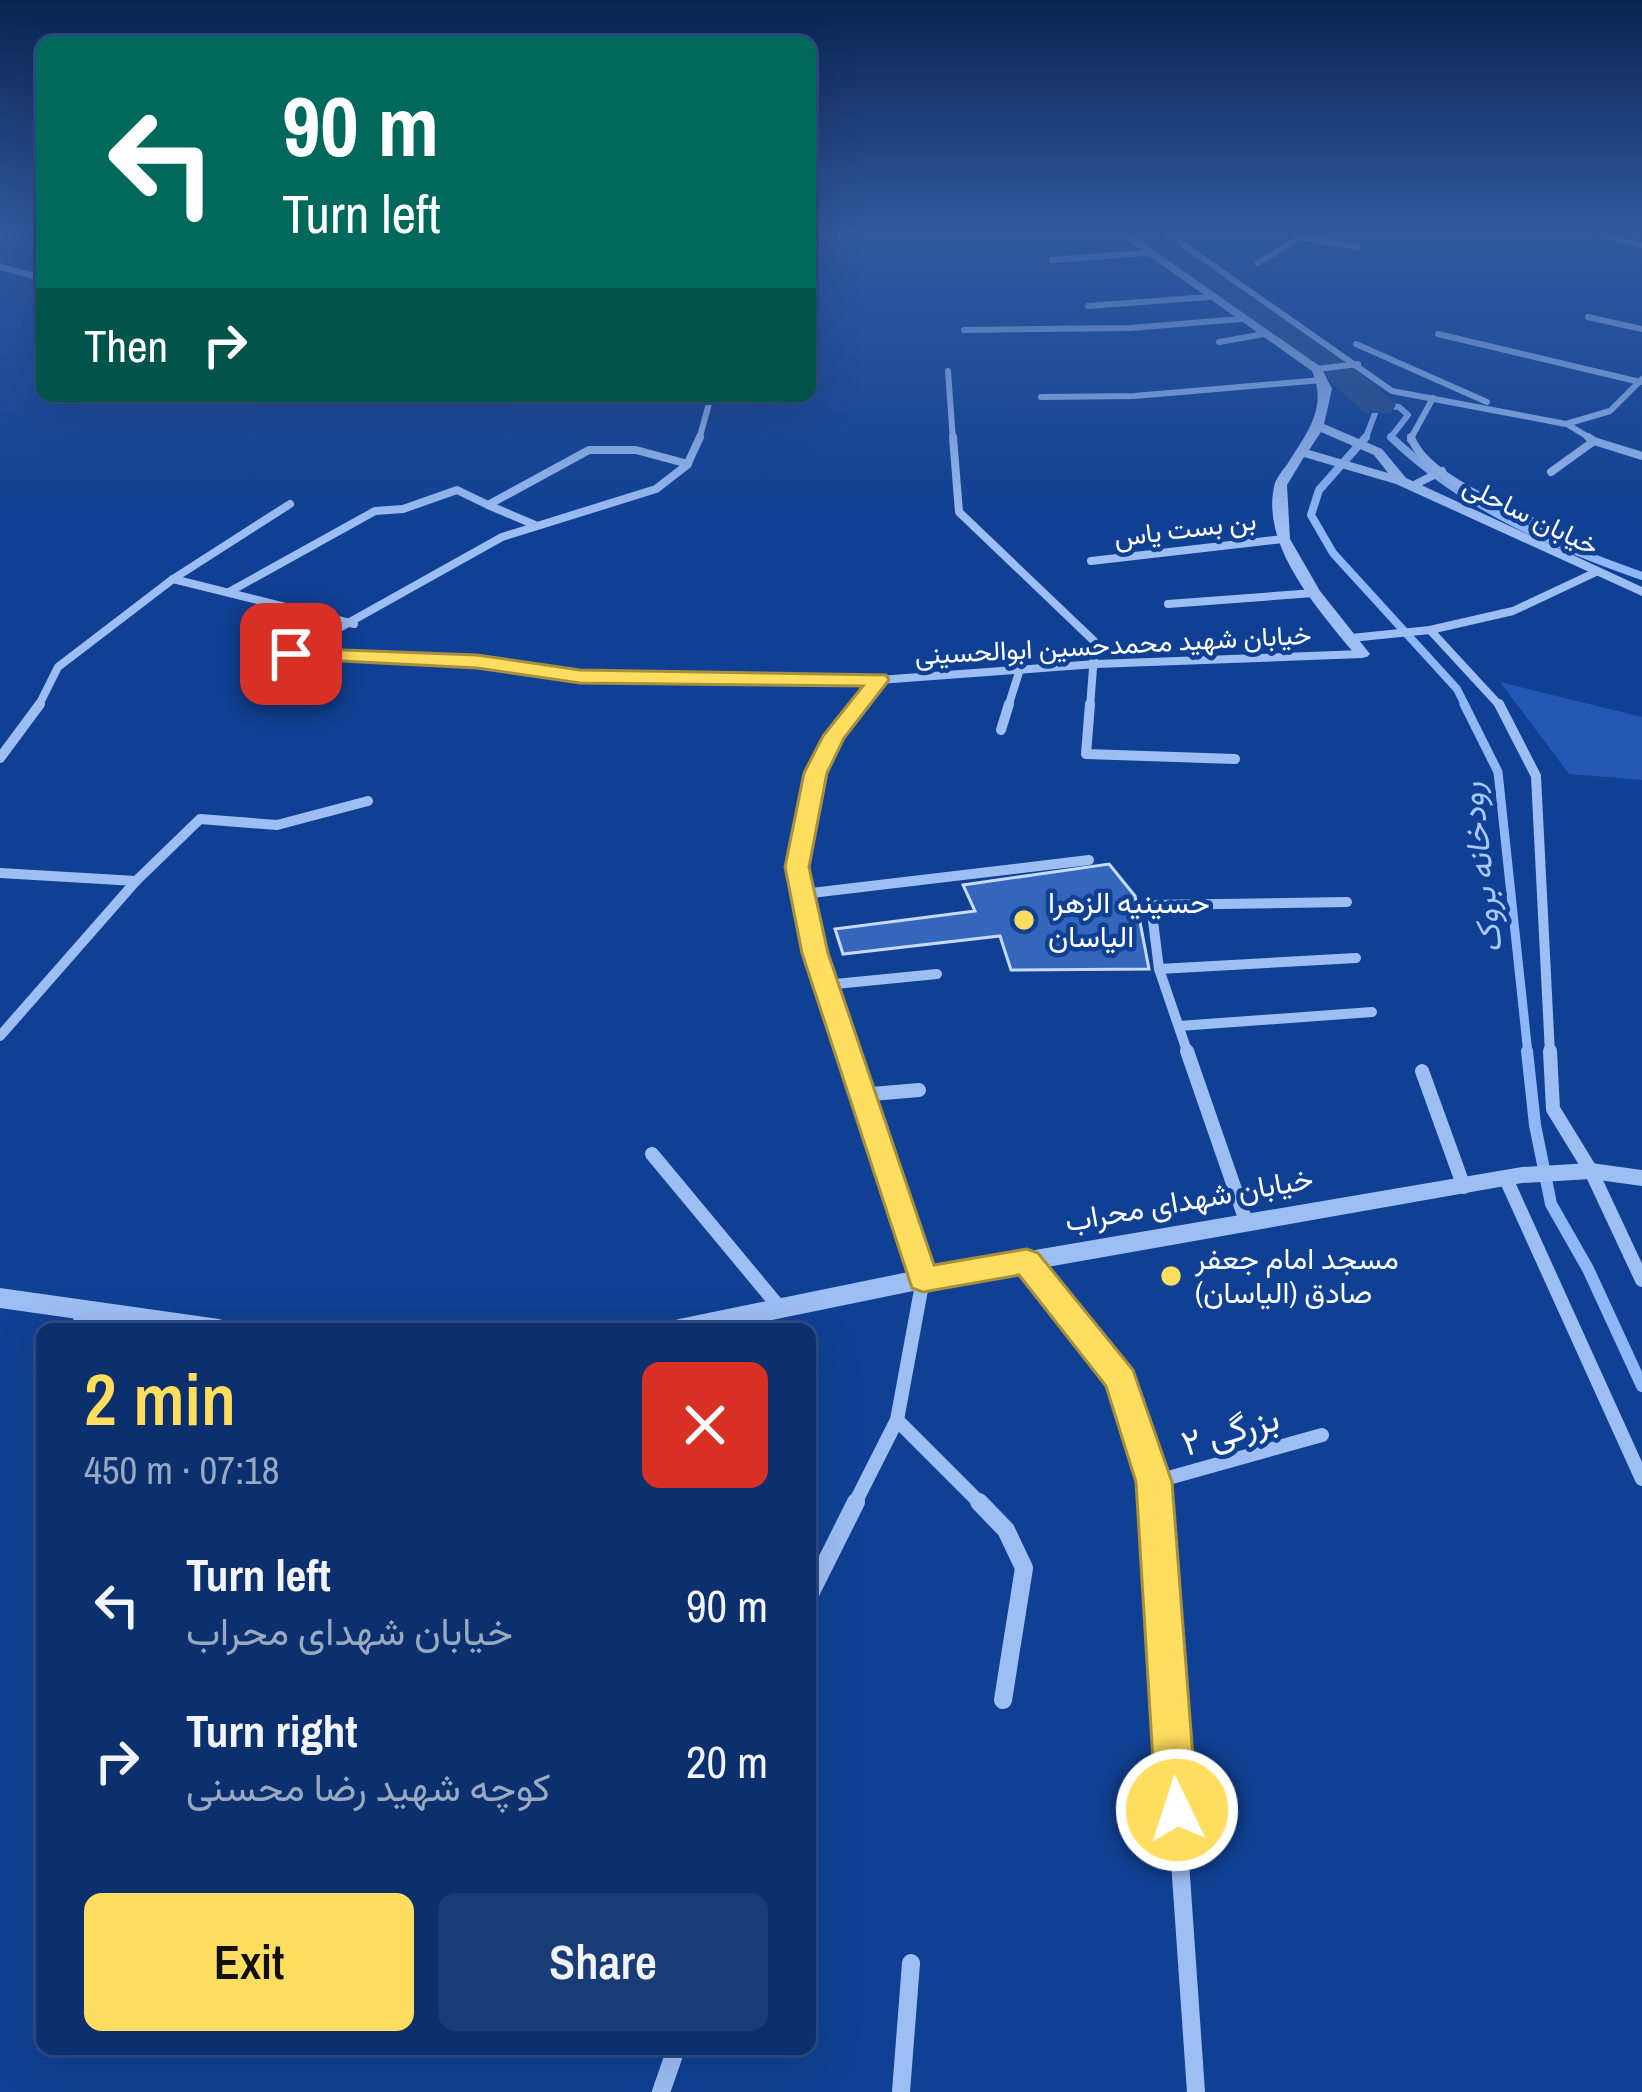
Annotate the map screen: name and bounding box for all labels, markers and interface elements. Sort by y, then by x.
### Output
text: 90 m [282,69,439,182]
icon: left [84,84,240,240]
text: Turn left [282,177,441,250]
icon: right [192,312,258,378]
text: Then [84,315,168,376]
street label: خیابان ساحلی [1458,467,1605,563]
street label: بن بست یاس [1112,501,1258,555]
pin [240,603,342,705]
street label: خیابان شهید محمدحسین ابوالحسینی [914,616,1312,672]
icon: arrive [258,621,324,687]
water label: رودخانه بروک [1448,780,1512,956]
place label: حسینیه الزهرا الیاسان [1048,882,1210,956]
marker: حسینیه الزهرا الیاسان [1011,907,1037,933]
street label: خیابان شهدای محراب [1062,1157,1316,1241]
place label: مسجد امام جعفر صادق (الیاسان) [1194,1238,1399,1312]
marker: مسجد امام جعفر صادق (الیاسان) [1158,1263,1184,1289]
text: 2 min [84,1350,236,1447]
button: close [642,1362,768,1488]
street label: بزرگی ۲ [1176,1393,1284,1467]
text: 450 m · 07:18 [84,1444,280,1496]
text: Turn left [186,1544,331,1605]
icon: left [84,1572,150,1638]
text: 90 m [686,1575,768,1636]
text: خیابان شهدای محراب [186,1605,513,1657]
text: Turn right [186,1700,358,1761]
icon: right [84,1728,150,1794]
text: 20 m [686,1731,768,1792]
position arrow [1114,1747,1240,1873]
text: کوچه شهید رضا محسنی [186,1761,551,1813]
button: Exit [84,1893,414,2031]
button: Share [438,1893,768,2031]

